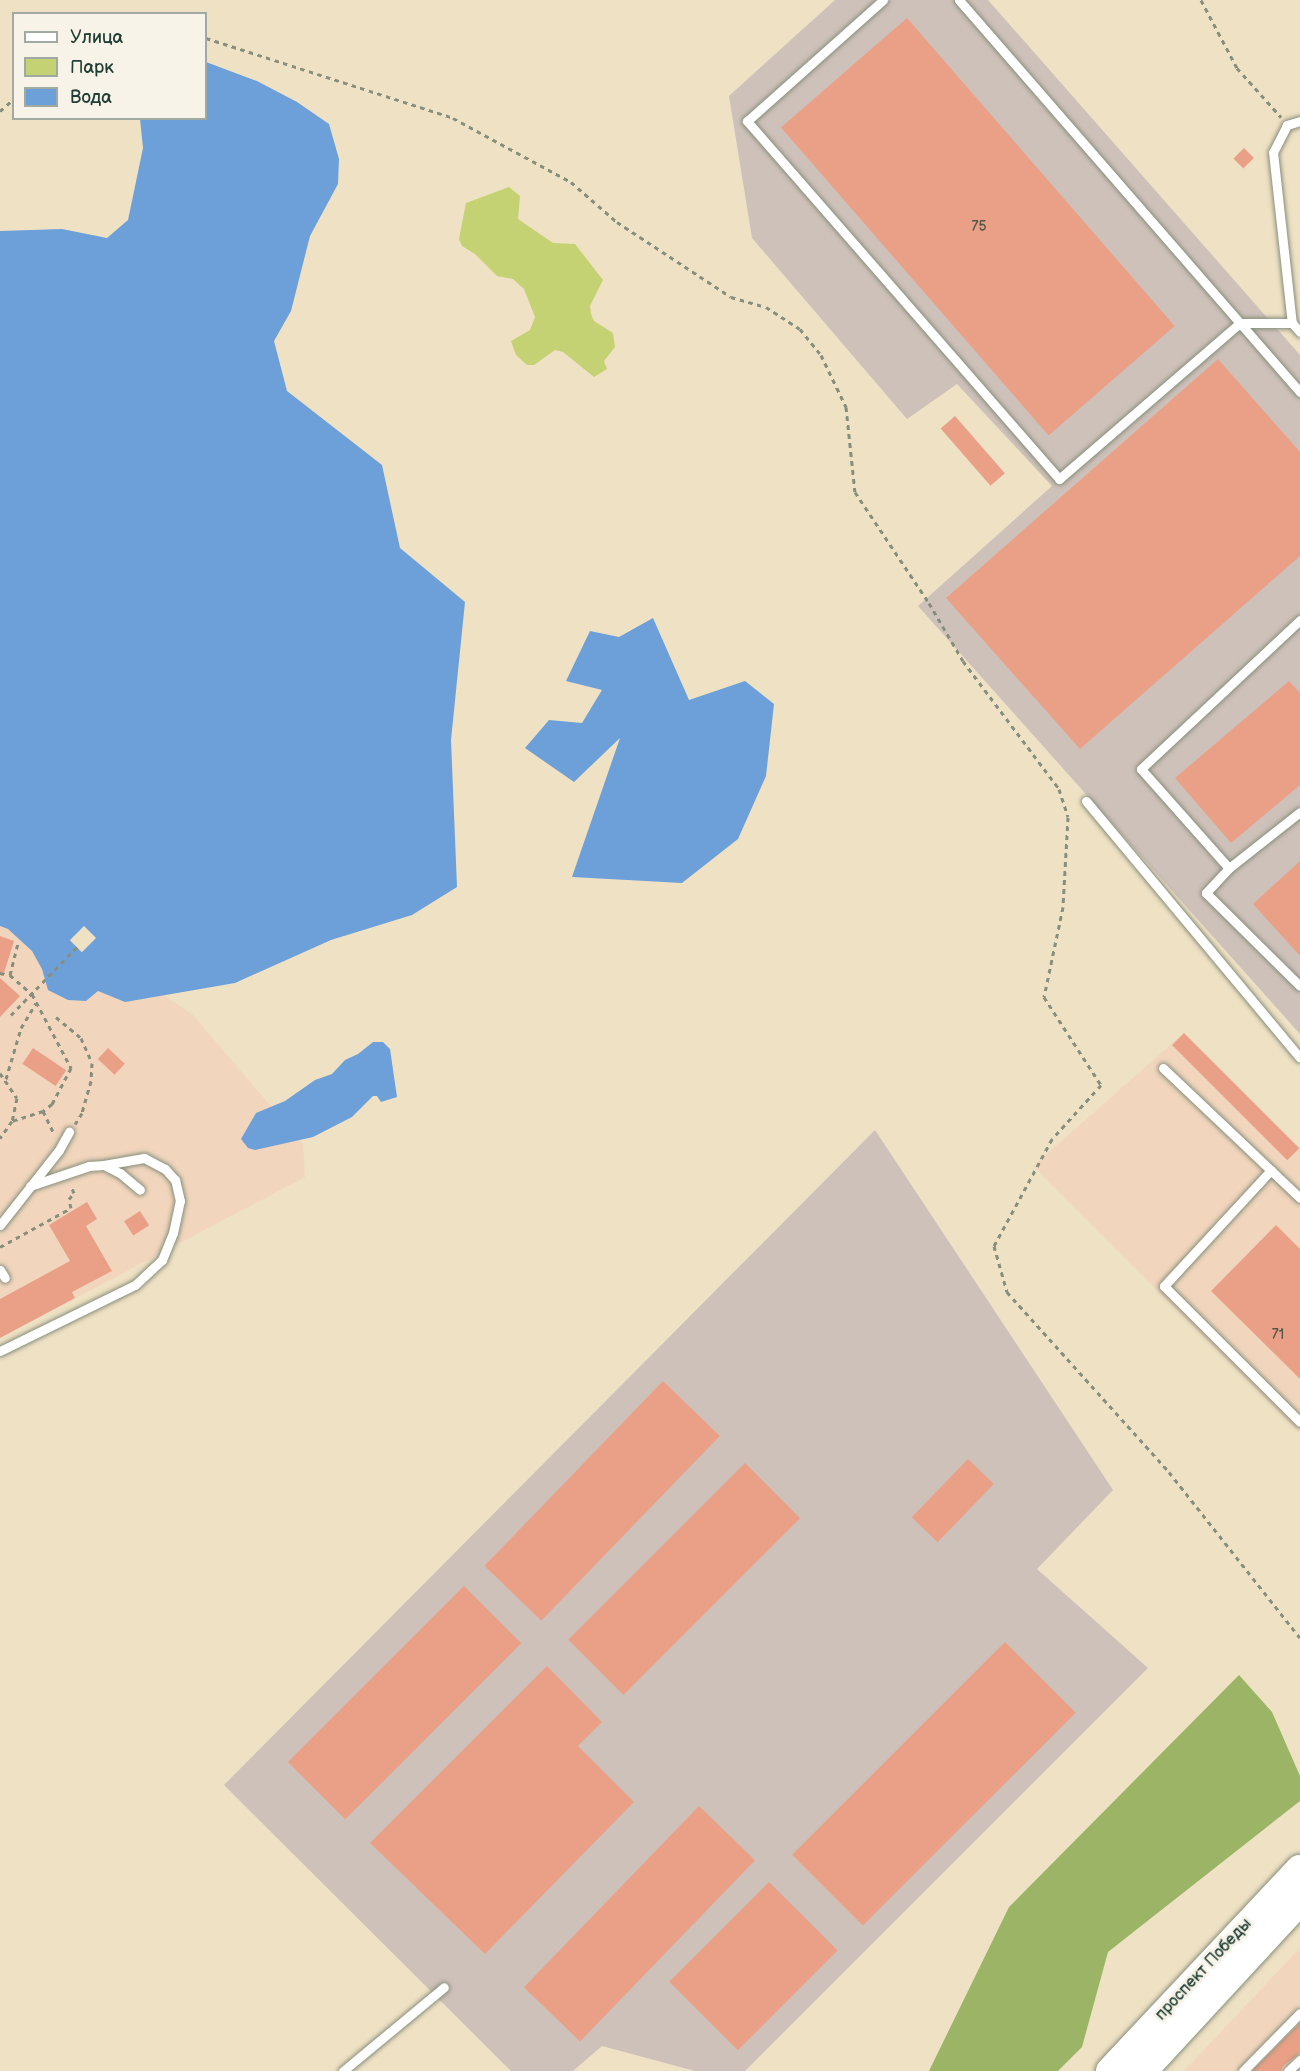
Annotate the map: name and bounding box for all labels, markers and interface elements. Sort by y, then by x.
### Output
legend [12,12,207,120]
text: Улица [70,27,123,48]
text: Парк [70,57,114,78]
text: Вода [70,87,112,108]
house number: 75 [972,219,986,235]
house number: 71 [1272,1327,1284,1343]
street label: проспект Победы [1152,1915,1256,2025]

